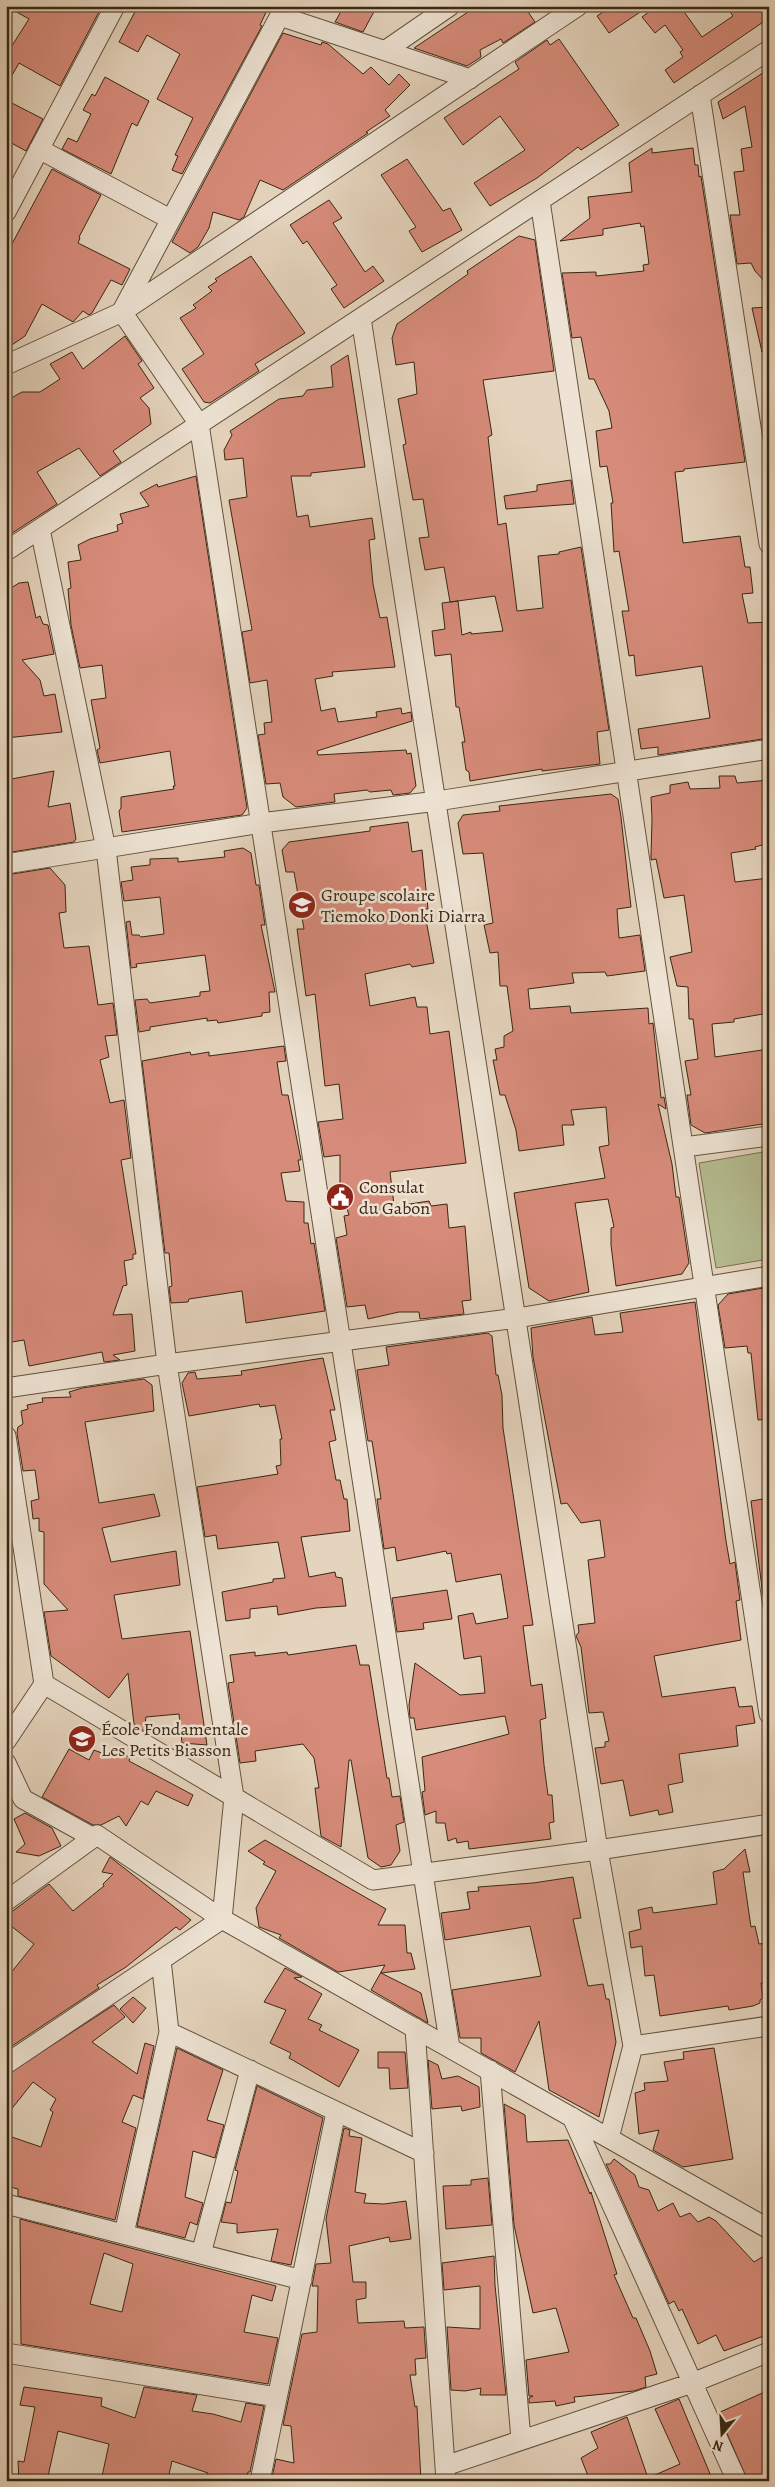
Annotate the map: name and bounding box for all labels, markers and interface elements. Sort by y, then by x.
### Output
place label: Groupe scolaire Tiemoko Donki Diarra [321,883,486,928]
school or university icon: Groupe scolaire Tiemoko Donki Diarra [287,890,317,920]
place label: Consulat du Gabon [359,1175,430,1220]
public building icon: Consulat du Gabon [325,1182,355,1212]
place label: École Fondamentale Les Petits Biasson [101,1717,249,1762]
school or university icon: École Fondamentale Les Petits Biasson [67,1724,97,1754]
north arrow [698,2410,748,2460]
text: N [710,2435,726,2456]

